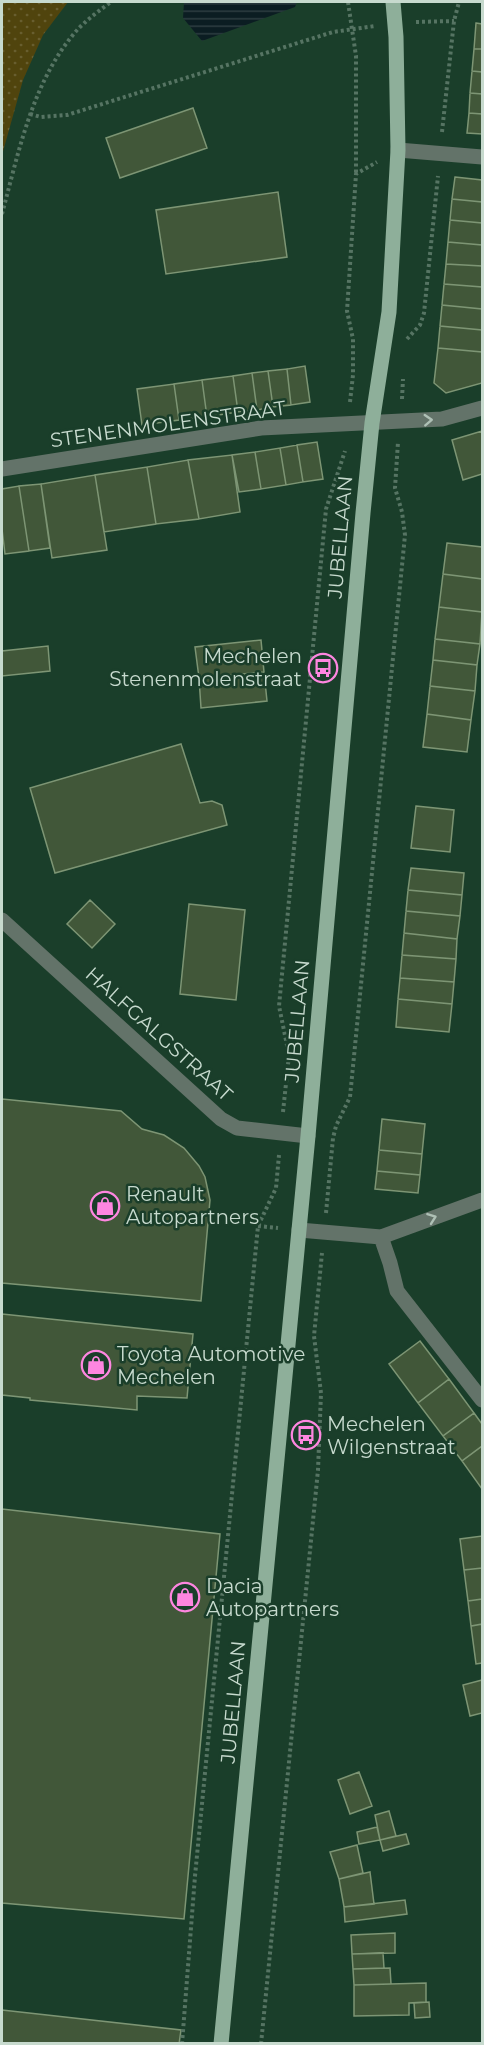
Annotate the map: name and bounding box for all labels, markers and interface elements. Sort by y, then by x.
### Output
street label: STENENMOLENSTRAAT [49,395,288,452]
one-way arrow [424,413,433,426]
street label: JUBELLAAN [323,475,357,600]
place label: Mechelen Stenenmolenstraat [109,644,302,691]
bus stop icon: Mechelen Stenenmolenstraat [307,652,339,684]
street label: JUBELLAAN [280,959,314,1084]
street label: HALFGALGSTRAAT [81,962,238,1107]
place label: Renault Autopartners [126,1182,259,1229]
shop icon: Renault Autopartners [89,1190,121,1222]
one-way arrow [425,1213,436,1225]
place label: Toyota Automotive Mechelen [117,1342,305,1389]
shop icon: Toyota Automotive Mechelen [80,1349,112,1381]
place label: Mechelen Wilgenstraat [327,1412,456,1459]
bus stop icon: Mechelen Wilgenstraat [290,1419,322,1451]
place label: Dacia Autopartners [206,1574,339,1621]
shop icon: Dacia Autopartners [169,1581,201,1613]
street label: JUBELLAAN [216,1640,250,1765]

